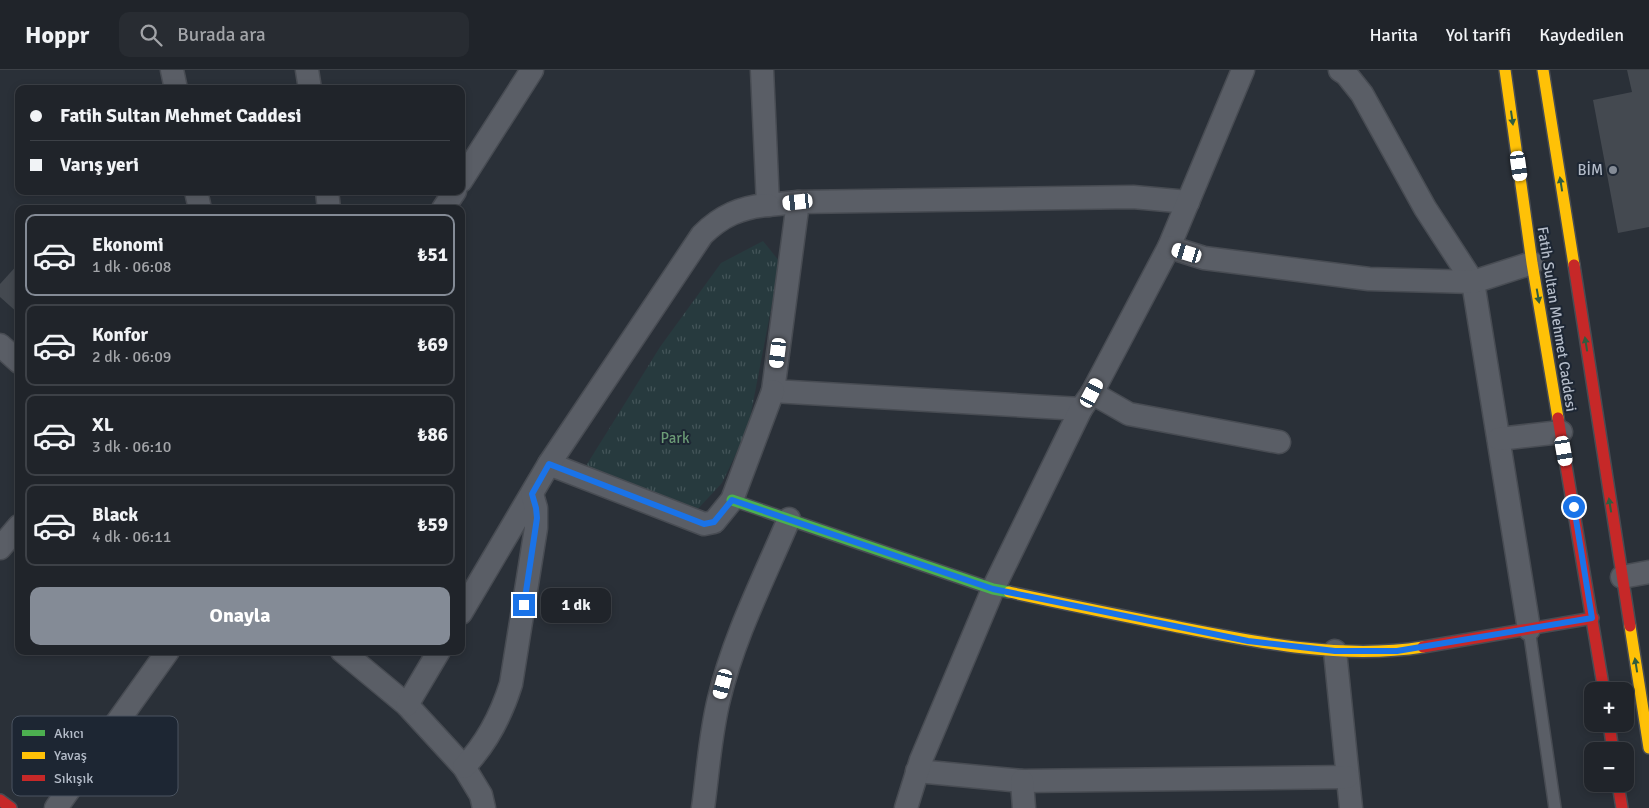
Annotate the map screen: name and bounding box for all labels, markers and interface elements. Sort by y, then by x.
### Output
search box [119,12,469,57]
text: Hoppr [25,20,89,50]
icon: search [137,21,165,49]
text: Burada ara [177,23,266,47]
text: Harita [1369,24,1418,46]
text: Yol tarifi [1446,24,1511,46]
text: Kaydedilen [1539,24,1624,46]
text: Fatih Sultan Mehmet Caddesi [60,104,301,128]
one-way arrow [1508,111,1516,127]
car [1509,150,1528,182]
text: Varış yeri [60,153,139,177]
place label: BİM [1577,161,1603,179]
marker: BİM [1607,164,1619,176]
one-way arrow [1557,175,1565,191]
car [782,193,813,211]
street label: Fatih Sultan Mehmet Caddesi [1533,225,1581,413]
icon: car [32,233,77,278]
text: Ekonomi [92,233,164,257]
car [1170,241,1203,265]
text: ₺51 [417,243,448,267]
text: 1 dk · 06:08 [92,257,171,277]
one-way arrow [1534,289,1542,305]
icon: car [32,323,77,368]
text: Konfor [92,323,148,347]
text: ₺69 [417,333,448,357]
one-way arrow [1581,336,1589,352]
car [768,337,787,369]
text: 2 dk · 06:09 [92,347,171,367]
car [1078,376,1105,410]
icon: car [32,413,77,458]
text: XL [92,413,114,437]
text: ₺86 [417,423,448,447]
park label: Park [661,429,690,447]
car [1554,435,1573,467]
text: 3 dk · 06:10 [92,437,171,457]
route start [1563,496,1585,518]
one-way arrow [1606,496,1614,512]
icon: car [32,503,77,548]
text: Black [92,503,138,527]
text: ₺59 [417,513,448,537]
text: 4 dk · 06:11 [92,527,171,547]
button: Onayla [30,587,450,645]
callout: 1 dk [542,588,612,622]
route end [513,594,535,616]
text: 1 dk [561,595,591,615]
one-way arrow [1631,657,1639,673]
car [711,668,734,700]
map controls [1584,682,1634,792]
button: + [1584,682,1634,732]
legend [12,716,178,796]
text: Akıcı [54,725,84,742]
button: − [1584,742,1634,792]
text: Yavaş [54,747,87,764]
text: Sıkışık [54,770,93,787]

